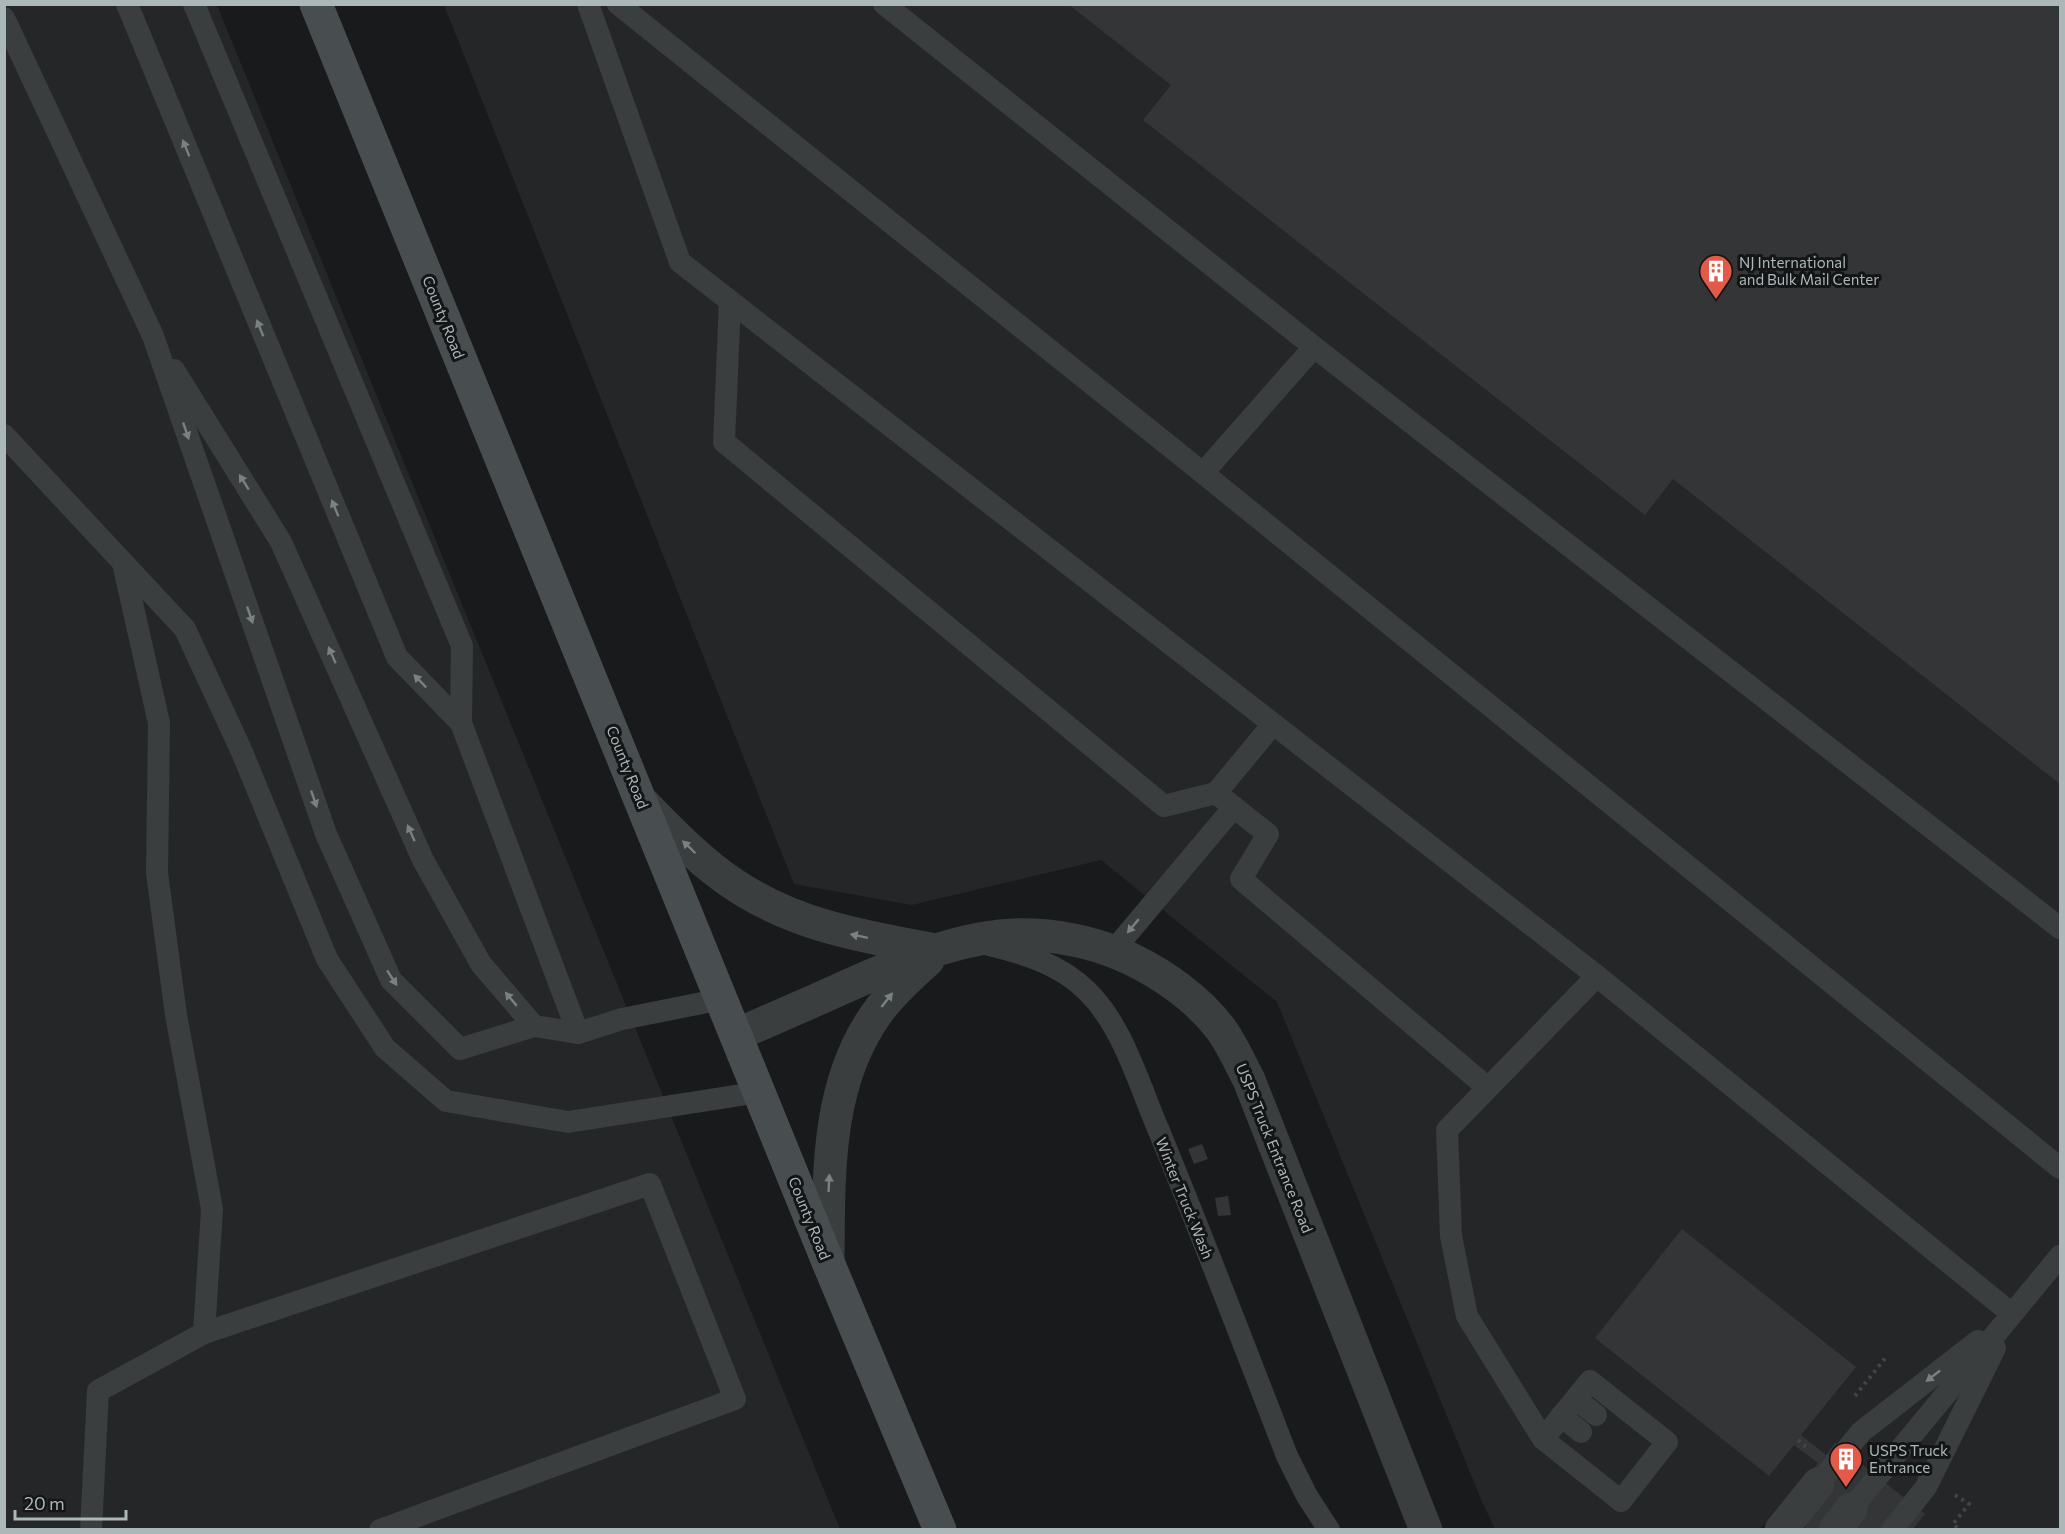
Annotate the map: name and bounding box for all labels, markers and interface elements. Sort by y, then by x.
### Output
one-way arrow [181,138,191,156]
building icon: NJ International and Bulk Mail Center [1698,253,1734,300]
place label: NJ International and Bulk Mail Center [1739,253,1879,288]
street label: County Road [419,273,469,361]
one-way arrow [255,318,265,336]
one-way arrow [181,422,191,440]
one-way arrow [238,473,249,490]
one-way arrow [330,499,339,517]
one-way arrow [245,606,255,624]
one-way arrow [326,646,336,664]
one-way arrow [413,674,427,689]
street label: County Road [603,723,653,811]
one-way arrow [310,790,319,808]
one-way arrow [406,824,416,842]
one-way arrow [682,841,696,855]
one-way arrow [1127,918,1140,933]
one-way arrow [850,930,869,940]
one-way arrow [386,969,398,985]
one-way arrow [505,991,518,1007]
one-way arrow [880,992,893,1008]
street label: USPS Truck Entrance Road [1233,1061,1317,1235]
street label: Winter Truck Wash [1152,1135,1218,1261]
one-way arrow [825,1173,834,1192]
street label: County Road [785,1174,835,1262]
one-way arrow [1925,1369,1940,1381]
building icon: USPS Truck Entrance [1828,1441,1864,1488]
place label: USPS Truck Entrance [1869,1441,1948,1476]
scale bar [15,1483,126,1521]
text: 20 m [24,1492,65,1514]

